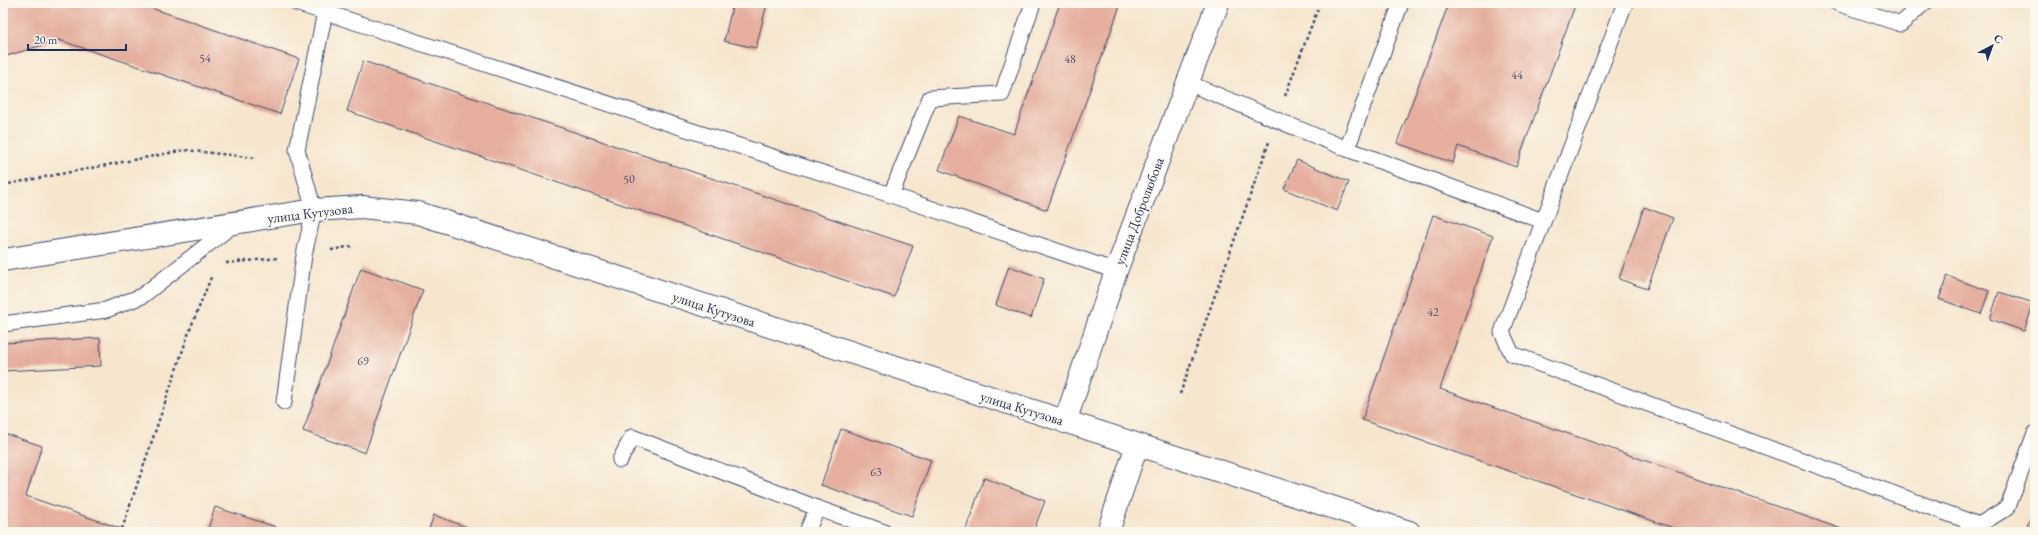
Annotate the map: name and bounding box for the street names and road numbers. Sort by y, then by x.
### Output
street label: улица Добролюбова [1110,154,1168,267]
street label: улица Кутузова [266,199,354,227]
street label: улица Кутузова [670,287,758,331]
street label: улица Кутузова [978,387,1066,429]

